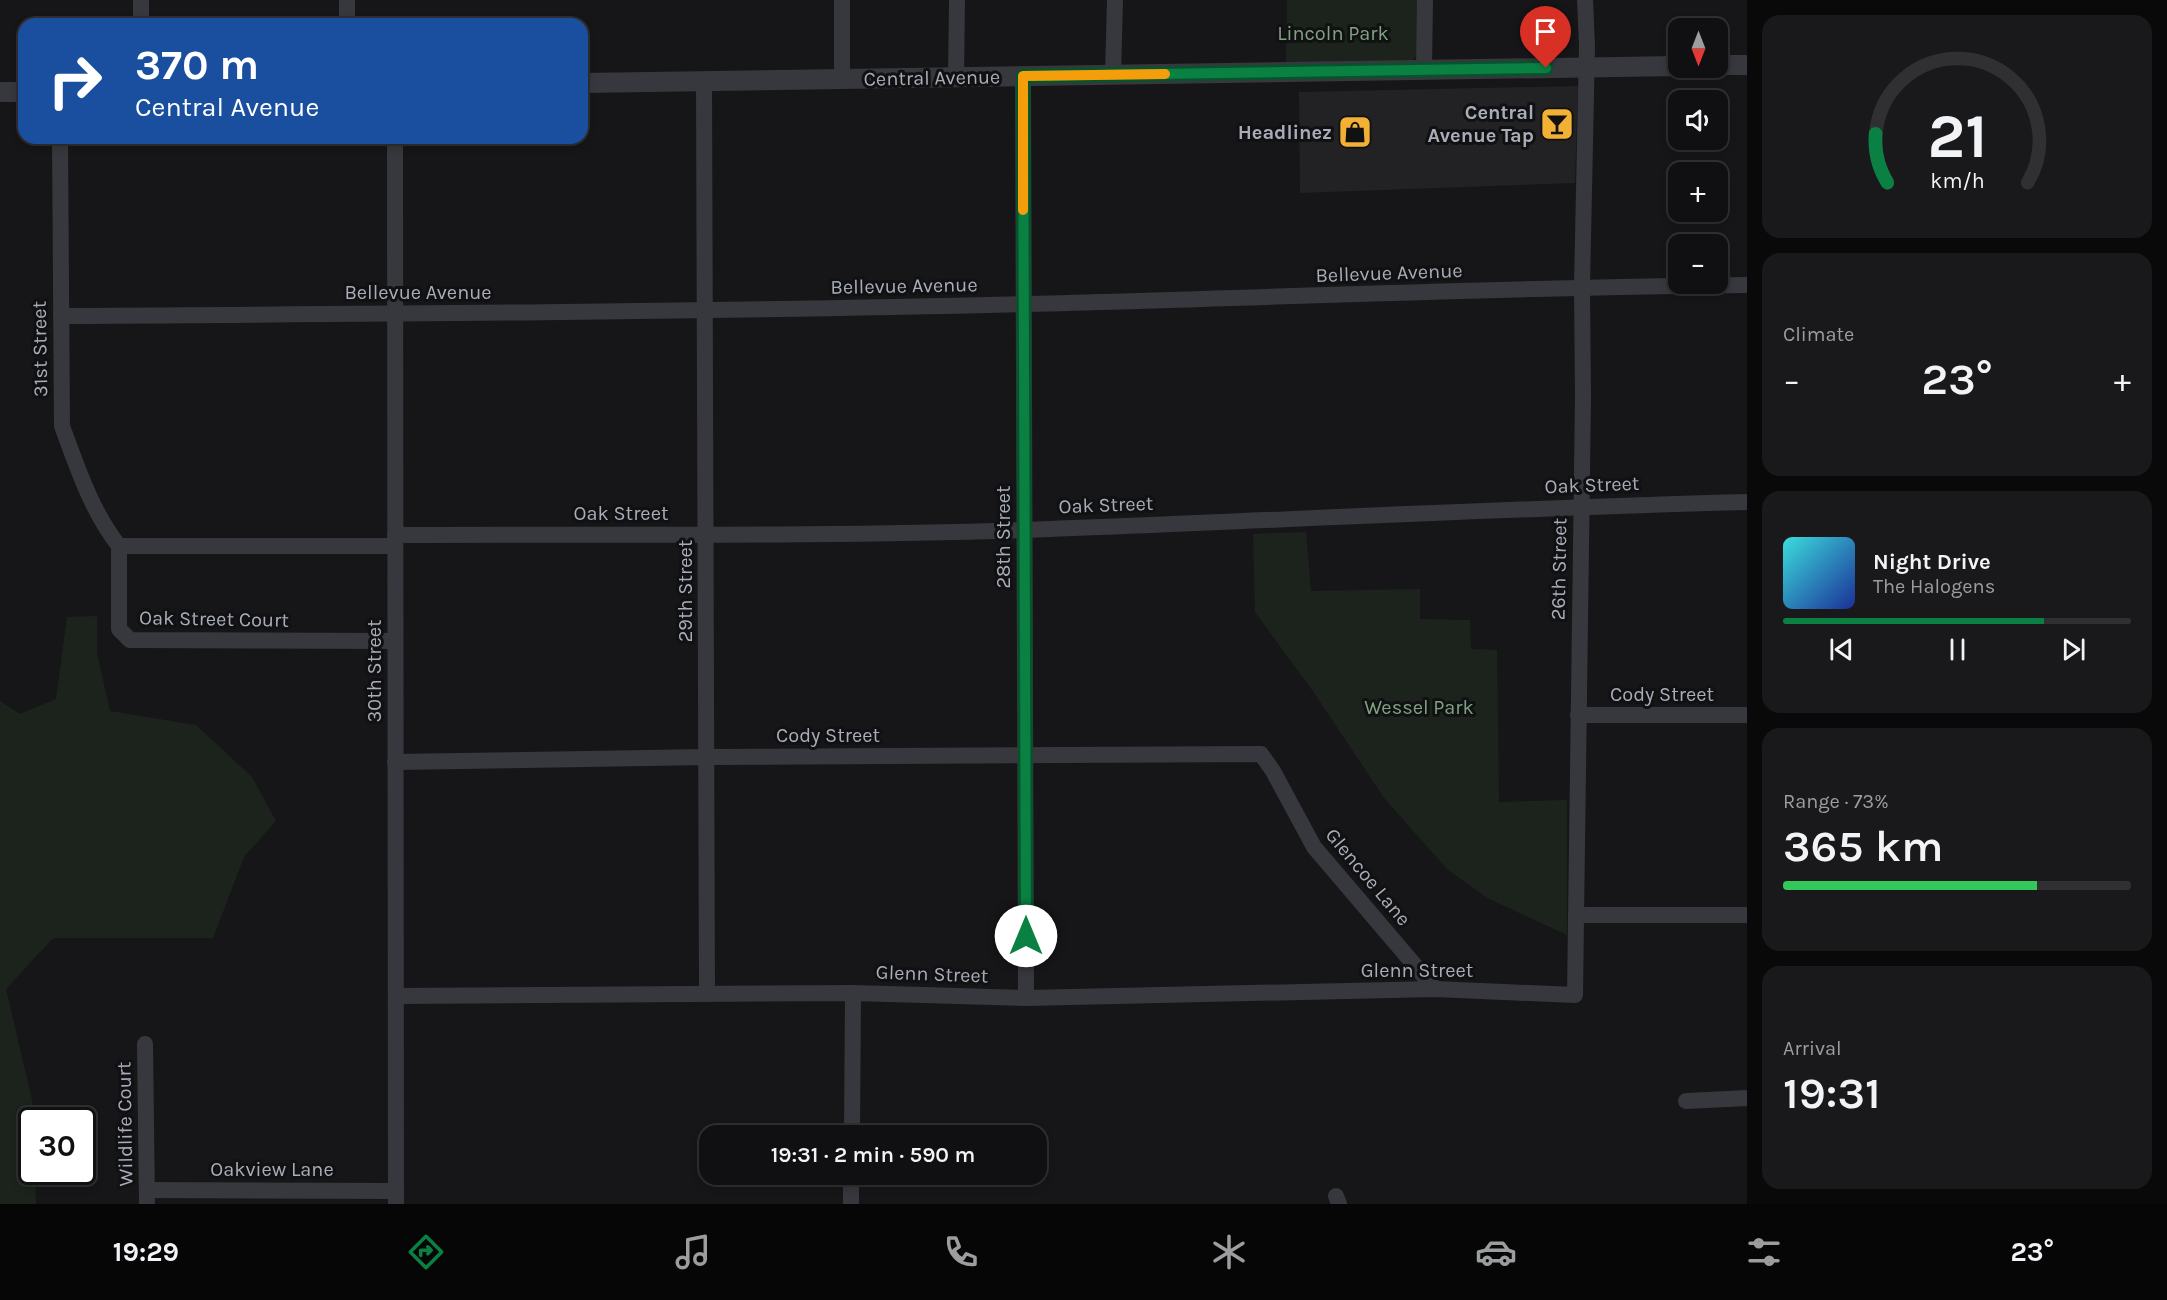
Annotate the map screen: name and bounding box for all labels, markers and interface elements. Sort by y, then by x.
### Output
pin [1520,6,1571,68]
icon: arrive [1529,15,1562,48]
north arrow [1668,18,1728,78]
map controls [1668,18,1728,294]
park label: Lincoln Park [1277,22,1389,45]
text: 370 m [135,40,259,90]
icon: right [36,42,114,120]
street label: Central Avenue [864,65,1000,91]
button: sound [1668,90,1728,150]
text: Central Avenue [135,91,319,123]
place label: Central Avenue Tap [1428,101,1534,147]
text: 21 [1927,101,1987,174]
bar icon: Central Avenue Tap [1539,106,1575,142]
shop icon: Headlinez [1337,114,1373,150]
place label: Headlinez [1238,121,1332,144]
button: + [1668,162,1728,222]
text: km/h [1930,169,1984,194]
button: − [1668,234,1728,294]
street label: Bellevue Avenue [1315,259,1463,287]
street label: Bellevue Avenue [830,273,978,299]
street label: Bellevue Avenue [344,281,492,304]
street label: 31st Street [28,300,52,397]
text: Climate [1783,323,1854,346]
text: 23° [1921,353,1993,405]
text: − [1783,361,1800,399]
text: + [2114,361,2131,399]
street label: Oak Street [1544,472,1640,498]
street label: 28th Street [992,485,1015,589]
street label: Oak Street [1058,492,1154,518]
street label: Oak Street [574,502,669,525]
street label: 26th Street [1547,517,1571,620]
street label: 29th Street [674,539,697,642]
text: Night Drive [1873,549,1991,575]
text: The Halogens [1873,575,1995,598]
street label: Oak Street Court [139,606,289,632]
street label: 30th Street [363,619,386,722]
icon: previous [1825,633,1858,666]
icon: pause [1941,633,1974,666]
icon: next [2057,633,2090,666]
street label: Cody Street [1610,683,1714,706]
park label: Wessel Park [1364,696,1474,719]
street label: Cody Street [776,724,880,747]
text: Range · 73% [1783,790,1889,813]
text: 365 km [1783,820,1943,872]
street label: Glencoe Lane [1321,824,1415,930]
position arrow [994,904,1058,968]
street label: Glenn Street [1361,959,1474,982]
street label: Glenn Street [875,961,989,987]
text: Arrival [1783,1037,1842,1060]
street label: Wildlife Court [112,1061,138,1187]
text: 19:31 [1783,1067,1881,1119]
speed limit sign: 30 [18,1107,96,1185]
text: 19:31 · 2 min · 590 m [771,1142,975,1168]
street label: Oakview Lane [210,1158,334,1181]
icon: directions [405,1231,447,1273]
icon: music [672,1231,714,1273]
icon: phone [940,1231,982,1273]
icon: climate [1208,1231,1250,1273]
icon: car [1475,1231,1517,1273]
icon: filters [1743,1231,1785,1273]
text: 19:29 [113,1236,179,1268]
text: 23° [2010,1236,2054,1268]

